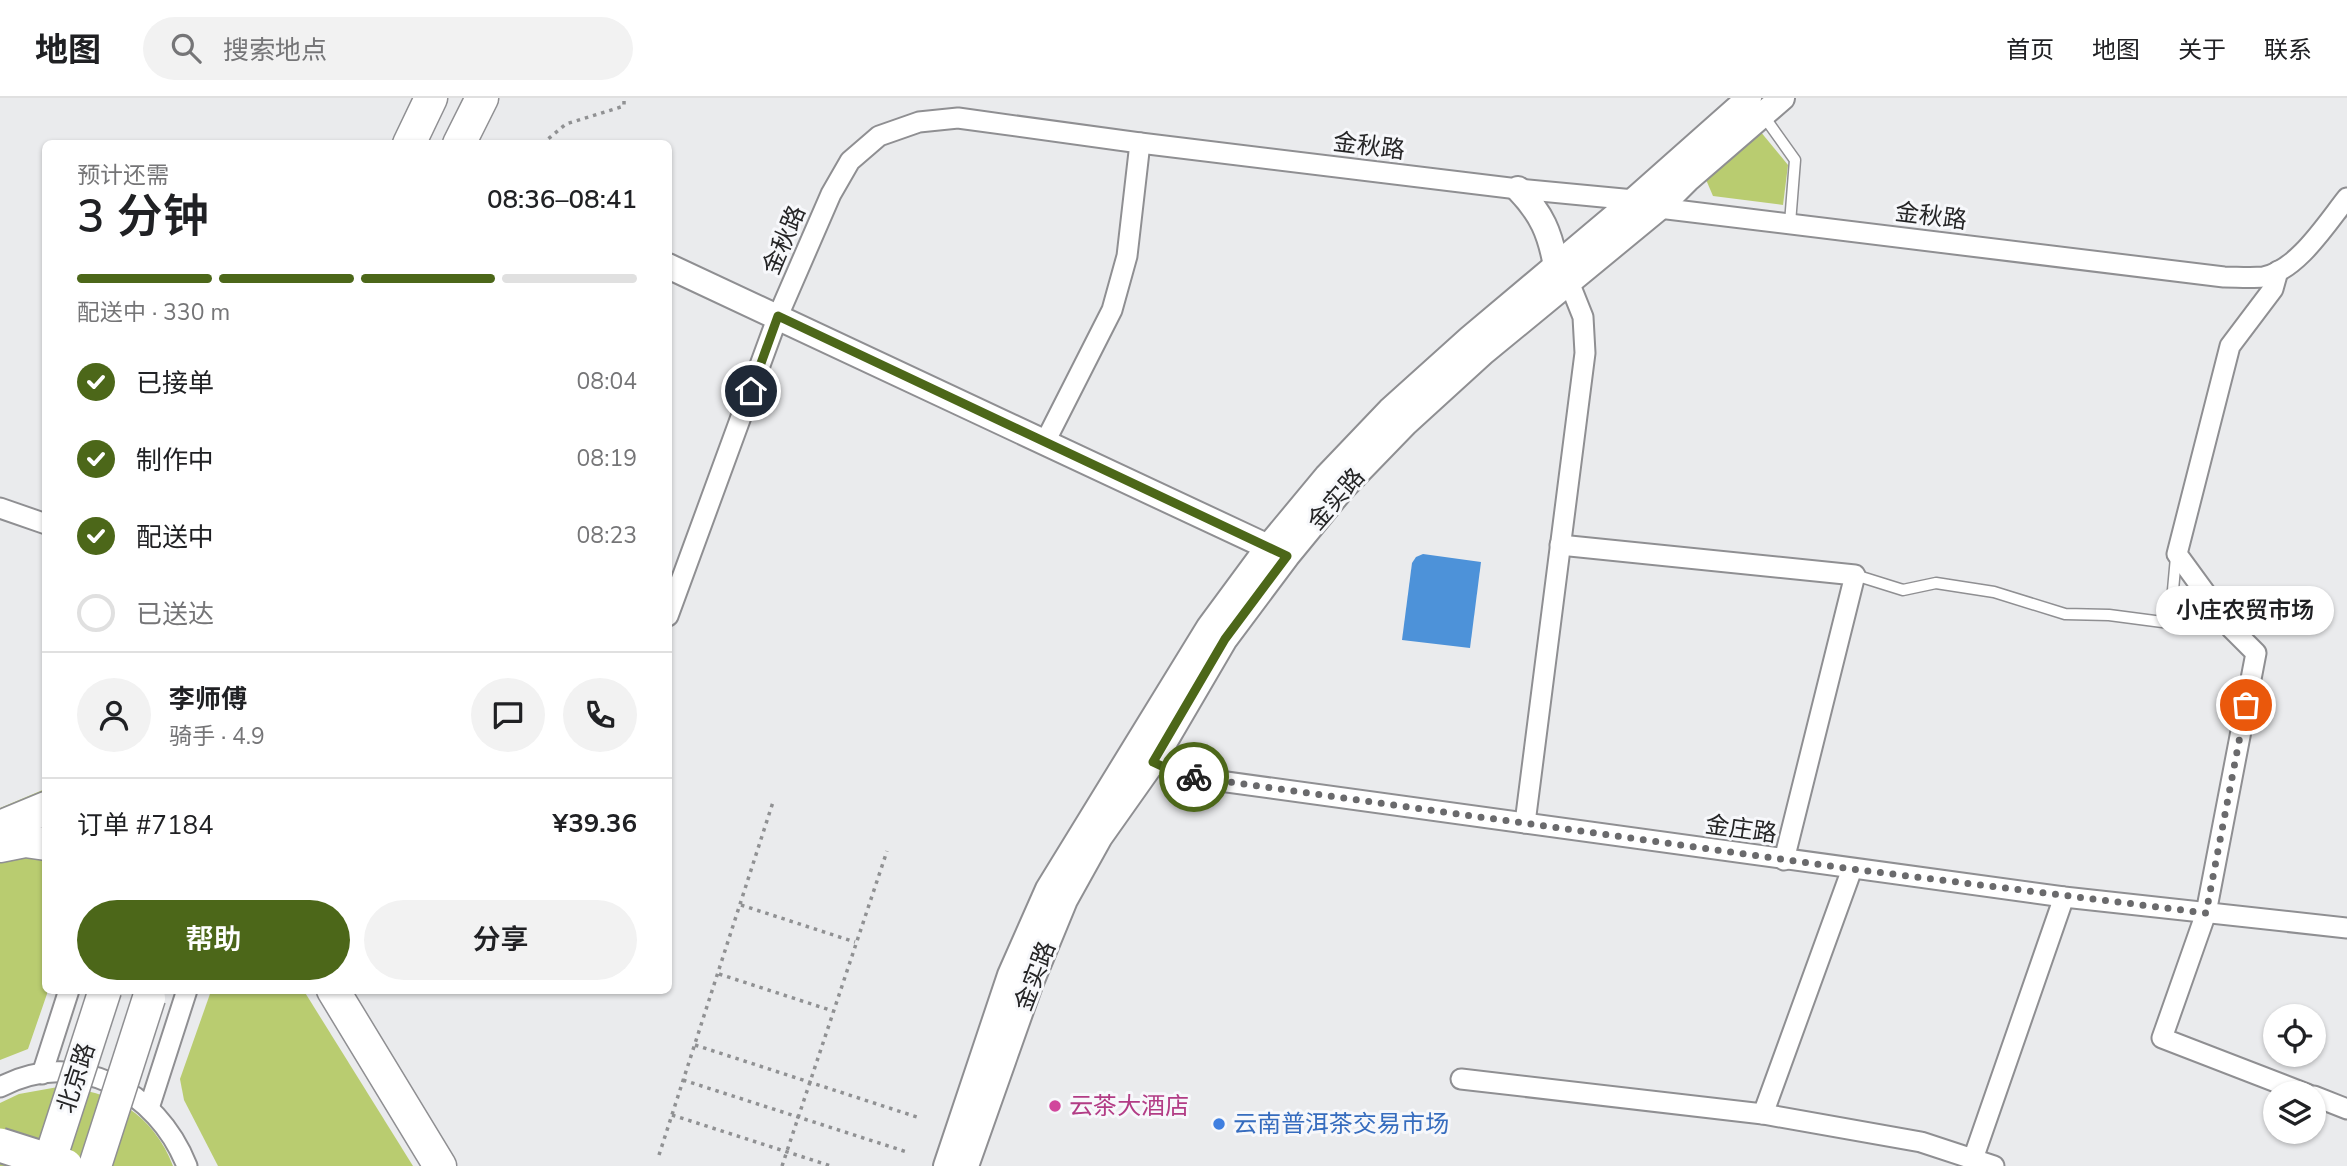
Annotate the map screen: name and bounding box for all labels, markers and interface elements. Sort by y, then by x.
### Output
search box [143,17,633,80]
text: 地图 [35,28,101,73]
icon: search [167,29,205,67]
text: 搜索地点 [223,33,327,68]
text: 首页 [2006,34,2054,66]
text: 地图 [2092,34,2140,66]
text: 关于 [2178,34,2226,66]
text: 联系 [2264,34,2312,66]
street label: 金秋路 [1331,126,1407,166]
text: 预计还需 [77,160,169,191]
text: 08:36–08:41 [487,182,637,217]
text: 3 分钟 [77,185,209,248]
street label: 金秋路 [1893,196,1969,236]
street label: 金秋路 [755,201,813,279]
text: 配送中 · 330 m [77,297,230,328]
pin [721,361,781,421]
icon: check [77,363,115,401]
text: 已接单 [136,366,214,401]
text: 08:04 [577,366,637,397]
icon: home [732,372,770,410]
icon: check [77,440,115,478]
text: 制作中 [136,443,214,478]
text: 08:19 [577,443,637,474]
street label: 金实路 [1300,461,1372,537]
icon: check [77,517,115,555]
text: 配送中 [136,520,214,555]
text: 08:23 [577,520,637,551]
callout: 小庄农贸市场 [2157,586,2335,635]
text: 小庄农贸市场 [2176,595,2314,626]
text: 已送达 [136,597,214,632]
pin [2216,675,2276,735]
button: person [77,678,151,752]
button: chat [471,678,545,752]
button: phone [563,678,637,752]
text: 李师傅 [169,682,247,717]
icon: bag [2227,686,2265,724]
text: 骑手 · 4.9 [169,721,265,752]
courier [1159,742,1229,812]
icon: bike [1175,758,1213,796]
text: ¥39.36 [553,806,637,841]
text: 订单 #7184 [77,808,214,843]
street label: 金庄路 [1703,808,1779,850]
button: 帮助 [77,900,350,980]
button: 分享 [364,900,637,980]
street label: 金实路 [1007,937,1063,1015]
map controls [2263,1004,2326,1144]
button: locate [2263,1004,2326,1067]
street label: 北京路 [50,1039,102,1117]
button: layers [2263,1081,2326,1144]
place label: 云茶大酒店 [1069,1090,1189,1122]
marker: 云茶大酒店 [1047,1098,1063,1114]
place label: 云南普洱茶交易市场 [1233,1108,1449,1140]
marker: 云南普洱茶交易市场 [1211,1116,1227,1132]

